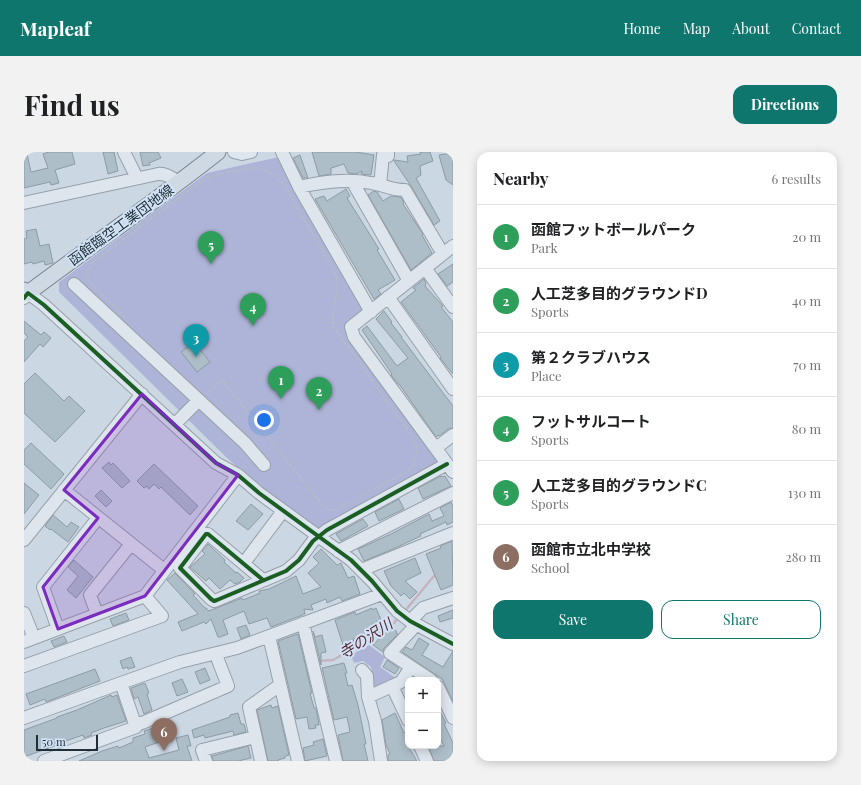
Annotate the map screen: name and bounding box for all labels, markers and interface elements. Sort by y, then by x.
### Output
text: Mapleaf [20,15,91,41]
text: Home [623,19,661,38]
text: Map [683,19,710,38]
text: About [732,19,770,38]
text: Contact [792,19,841,38]
button: Directions [733,85,837,124]
text: Find us [24,86,120,123]
text: Nearby [493,167,548,189]
text: 6 results [771,170,821,187]
street label: 函館臨空工業団地線 [64,180,177,269]
text: 函館フットボールパーク [531,219,696,239]
text: 1 [504,228,508,245]
text: 20 m [792,228,821,245]
pin: 5 [198,231,224,264]
text: Park [531,239,558,256]
text: 人工芝多目的グラウンドD [531,283,708,303]
text: 2 [503,292,509,309]
text: 40 m [792,292,821,309]
pin: 4 [240,293,266,326]
text: Sports [531,303,569,320]
pin: 3 [183,324,209,357]
text: 第２クラブハウス [531,347,651,367]
text: 3 [503,356,509,373]
text: 70 m [793,356,821,373]
pin: 1 [268,366,294,399]
text: Place [531,367,562,384]
pin: 2 [306,377,332,410]
your location [254,410,274,430]
text: フットサルコート [531,411,651,431]
text: 4 [503,420,509,437]
text: 80 m [792,420,821,437]
text: Sports [531,431,569,448]
text: 人工芝多目的グラウンドC [531,475,707,495]
text: 5 [503,484,509,501]
text: 130 m [788,484,821,501]
text: Sports [531,495,569,512]
text: 函館市立北中学校 [531,539,651,559]
text: 6 [502,548,510,565]
text: 280 m [785,548,821,565]
text: School [531,559,570,576]
button: Save [493,600,653,639]
button: Share [661,600,821,639]
water label: 寺の沢川 [335,612,398,663]
map controls [405,677,441,749]
button: + [405,677,441,713]
button: − [405,713,441,749]
pin: 6 [151,718,177,751]
scale bar [36,733,98,752]
text: 50 m [42,734,66,749]

